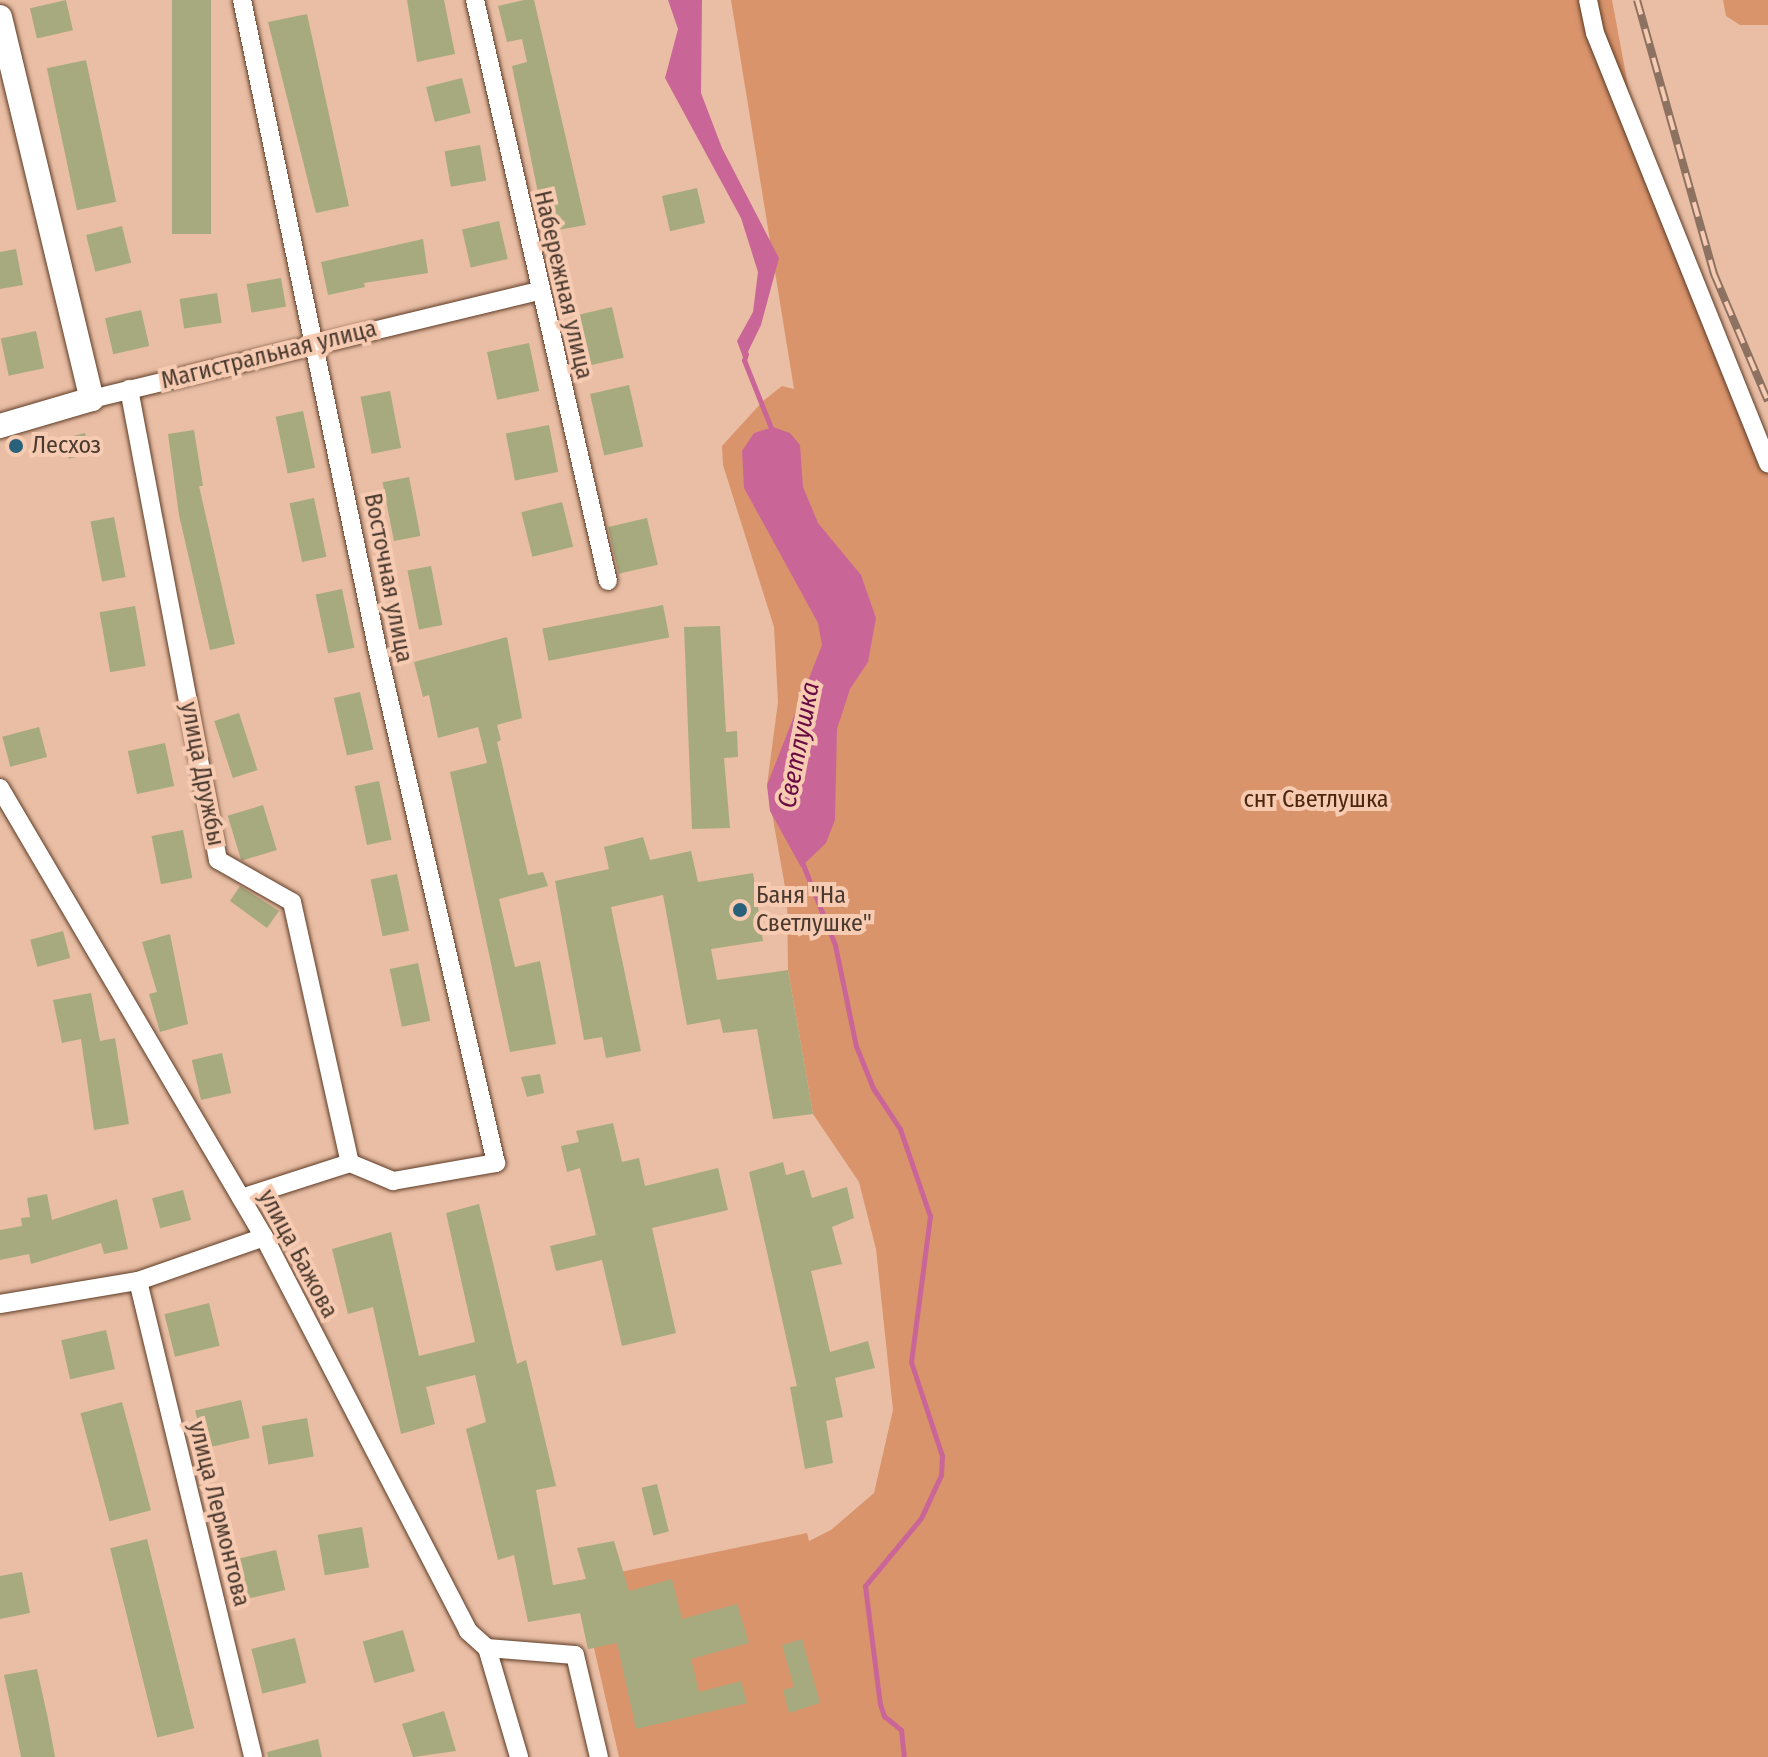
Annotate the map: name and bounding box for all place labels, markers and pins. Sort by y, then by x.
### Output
place label: Лесхоз [32,432,101,460]
marker: Лесхоз [7,437,25,455]
place label: Баня "На Светлушке" [756,882,872,938]
marker: Баня "На Светлушке" [731,901,749,919]

